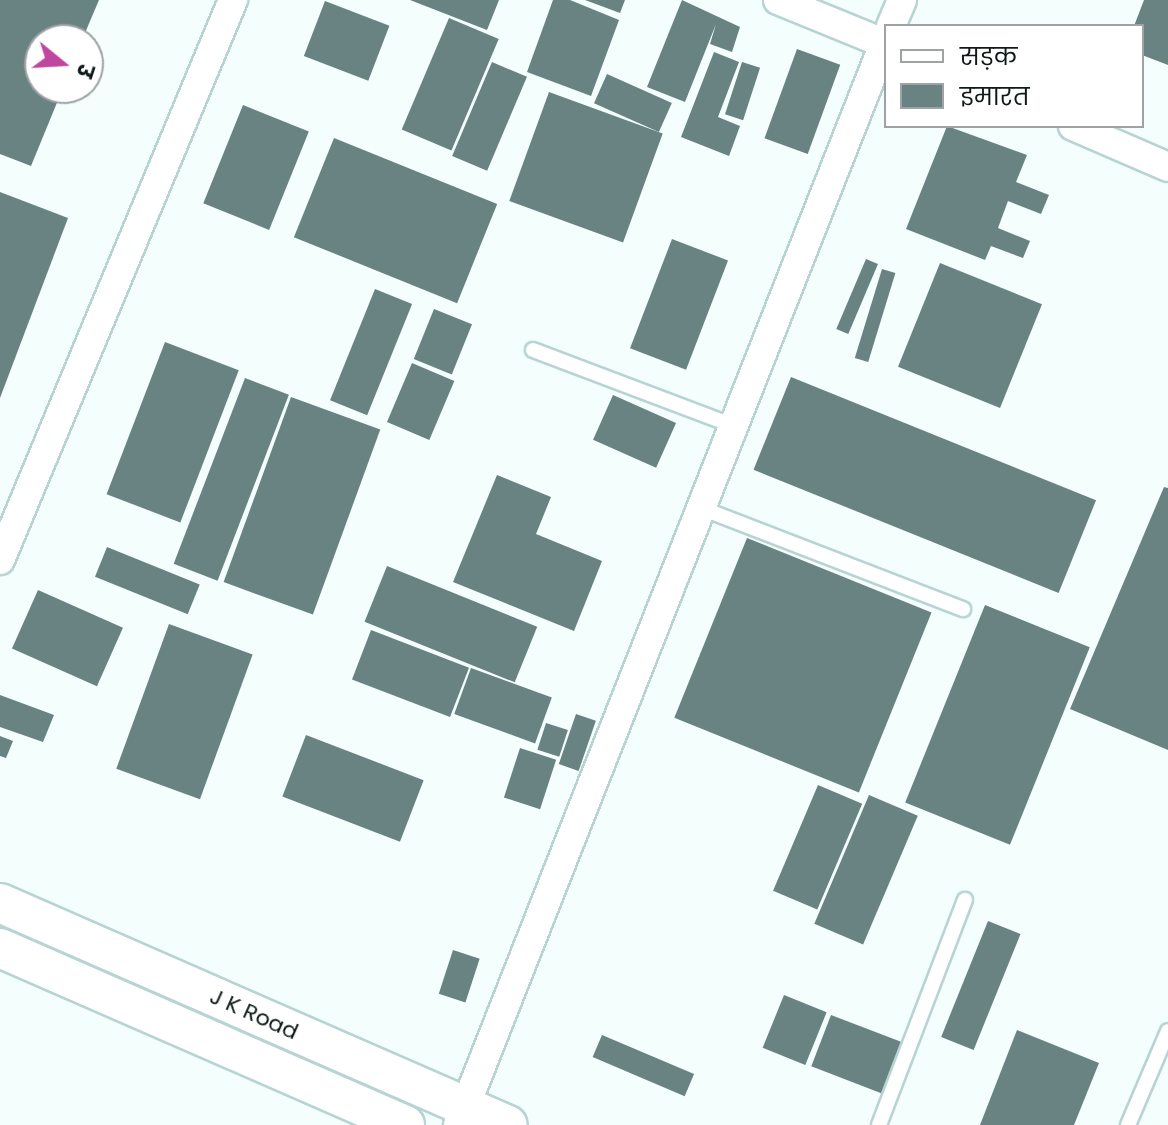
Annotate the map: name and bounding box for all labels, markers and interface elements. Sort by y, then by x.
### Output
north arrow [24,24,104,104]
legend [884,24,1144,128]
text: सड़क [960,40,1017,73]
text: उ [69,60,102,82]
text: इमारत [960,80,1029,113]
street label: J K Road [206,983,302,1045]

